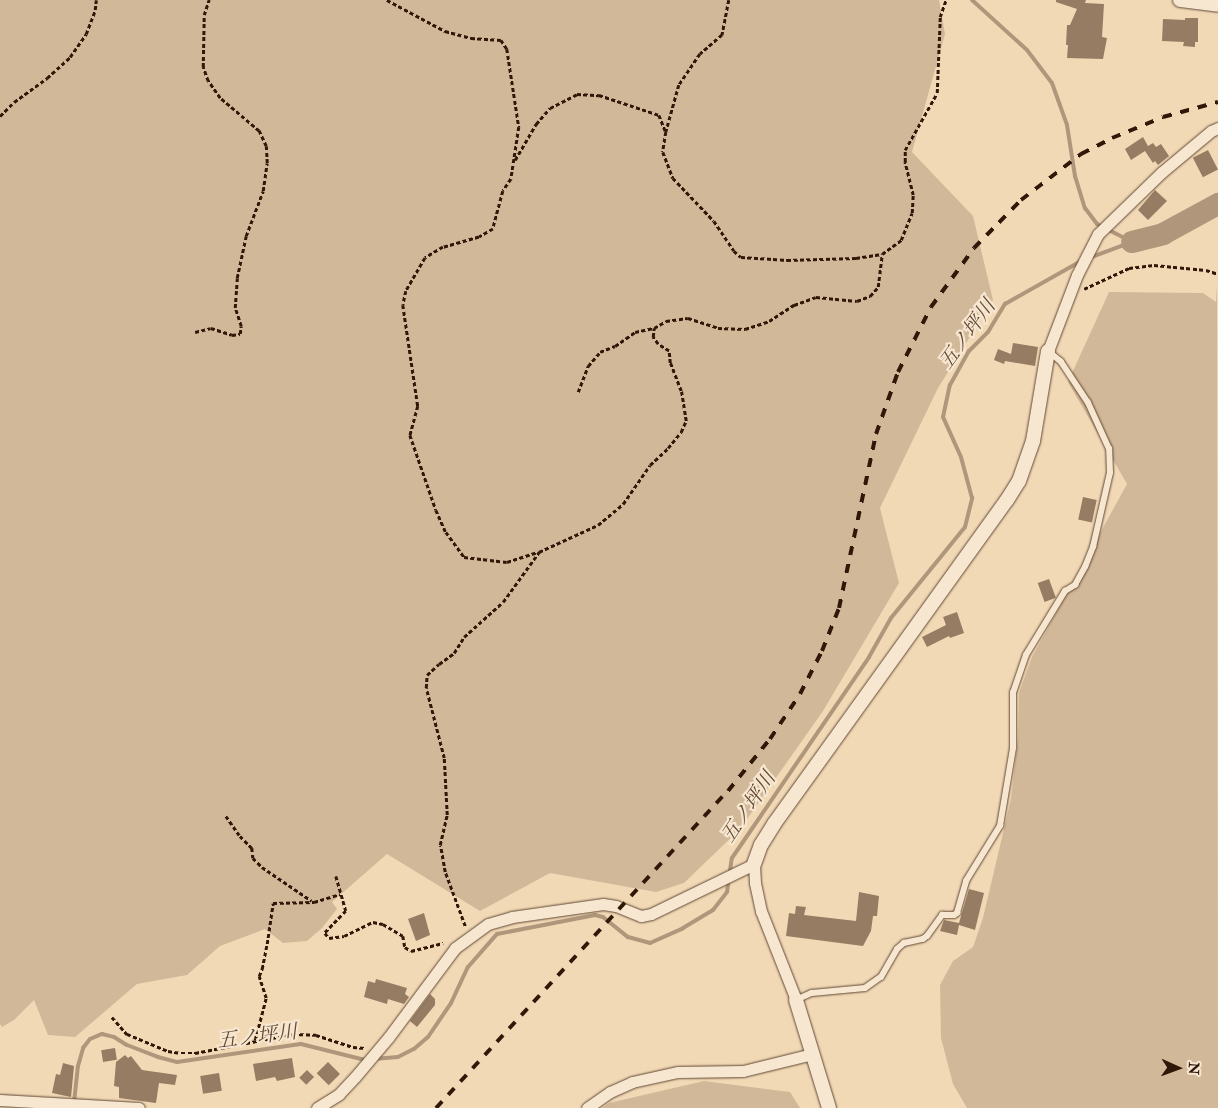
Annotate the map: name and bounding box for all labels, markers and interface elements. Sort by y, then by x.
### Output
water label: 五ノ坪川 [934,295,1000,373]
water label: 五ノ坪川 [716,767,780,847]
water label: 五ノ坪川 [216,1019,298,1053]
north arrow [1153,1043,1203,1093]
text: N [1185,1062,1202,1075]

